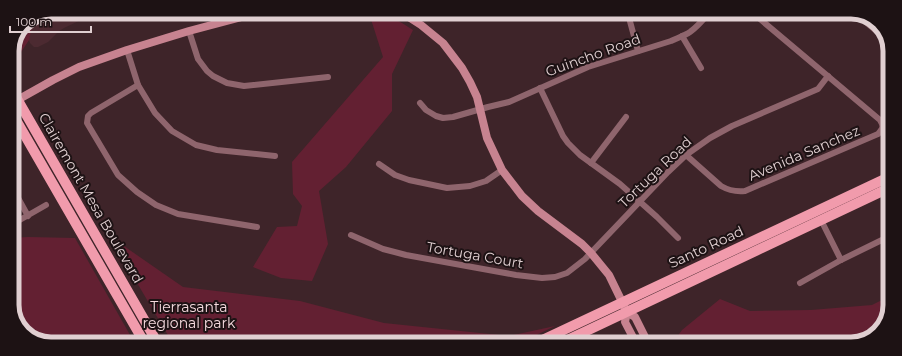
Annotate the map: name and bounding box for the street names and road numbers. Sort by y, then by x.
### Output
street label: Guincho Road [543,29,643,81]
street label: Clairemont Mesa Boulevard [35,110,147,286]
street label: Avenida Sanchez [746,121,862,185]
street label: Tortuga Road [615,132,695,212]
street label: Santo Road [666,222,746,272]
street label: Tortuga Court [425,238,525,272]

